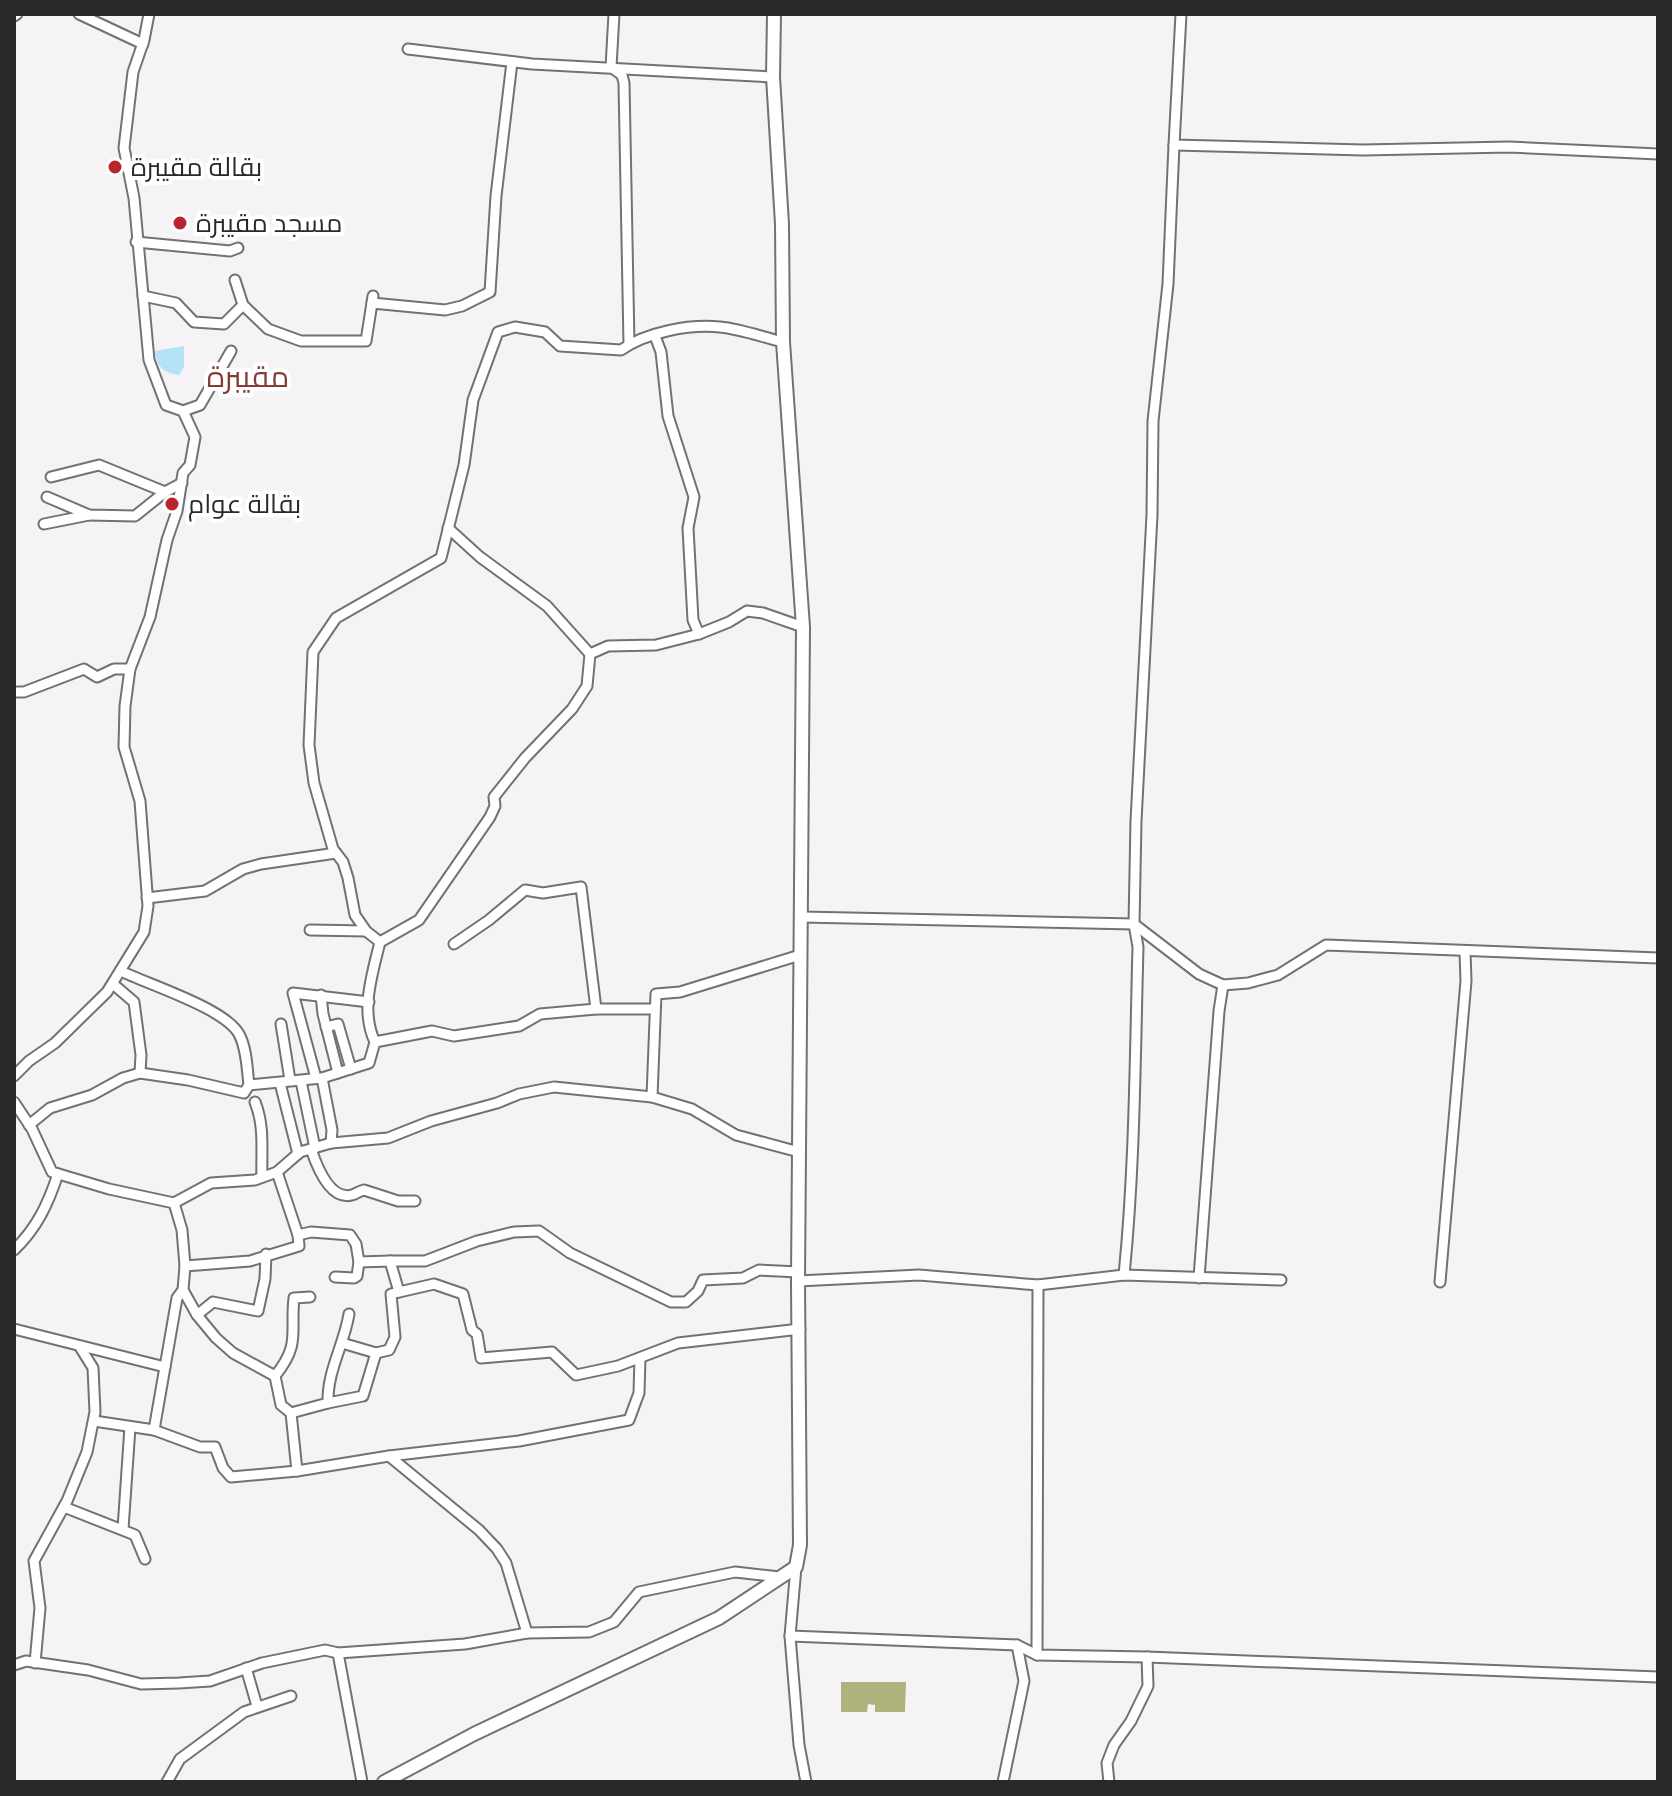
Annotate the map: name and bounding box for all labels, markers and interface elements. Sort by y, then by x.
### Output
place label: بقالة مقيبرة [131,152,262,183]
marker: بقالة مقيبرة [106,158,124,176]
place label: مسجد مقيبرة [196,208,342,239]
marker: مسجد مقيبرة [171,214,189,232]
district label: مقيبرة [207,359,289,395]
place label: بقالة عوام [188,489,301,522]
marker: بقالة عوام [163,495,181,513]

